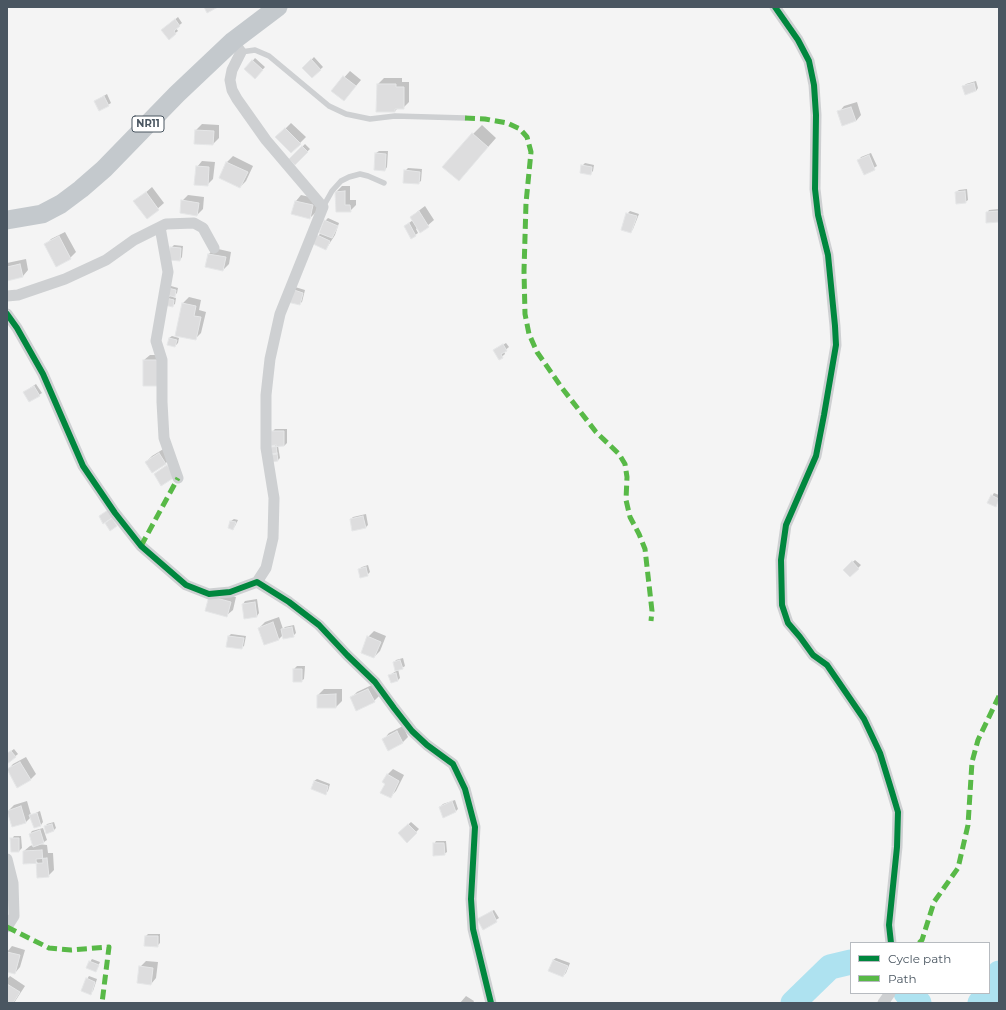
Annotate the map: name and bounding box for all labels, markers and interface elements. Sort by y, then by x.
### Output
road number: NR11 [132,116,164,132]
legend [850,942,990,994]
text: Cycle path [888,951,951,966]
text: Path [888,971,917,986]

